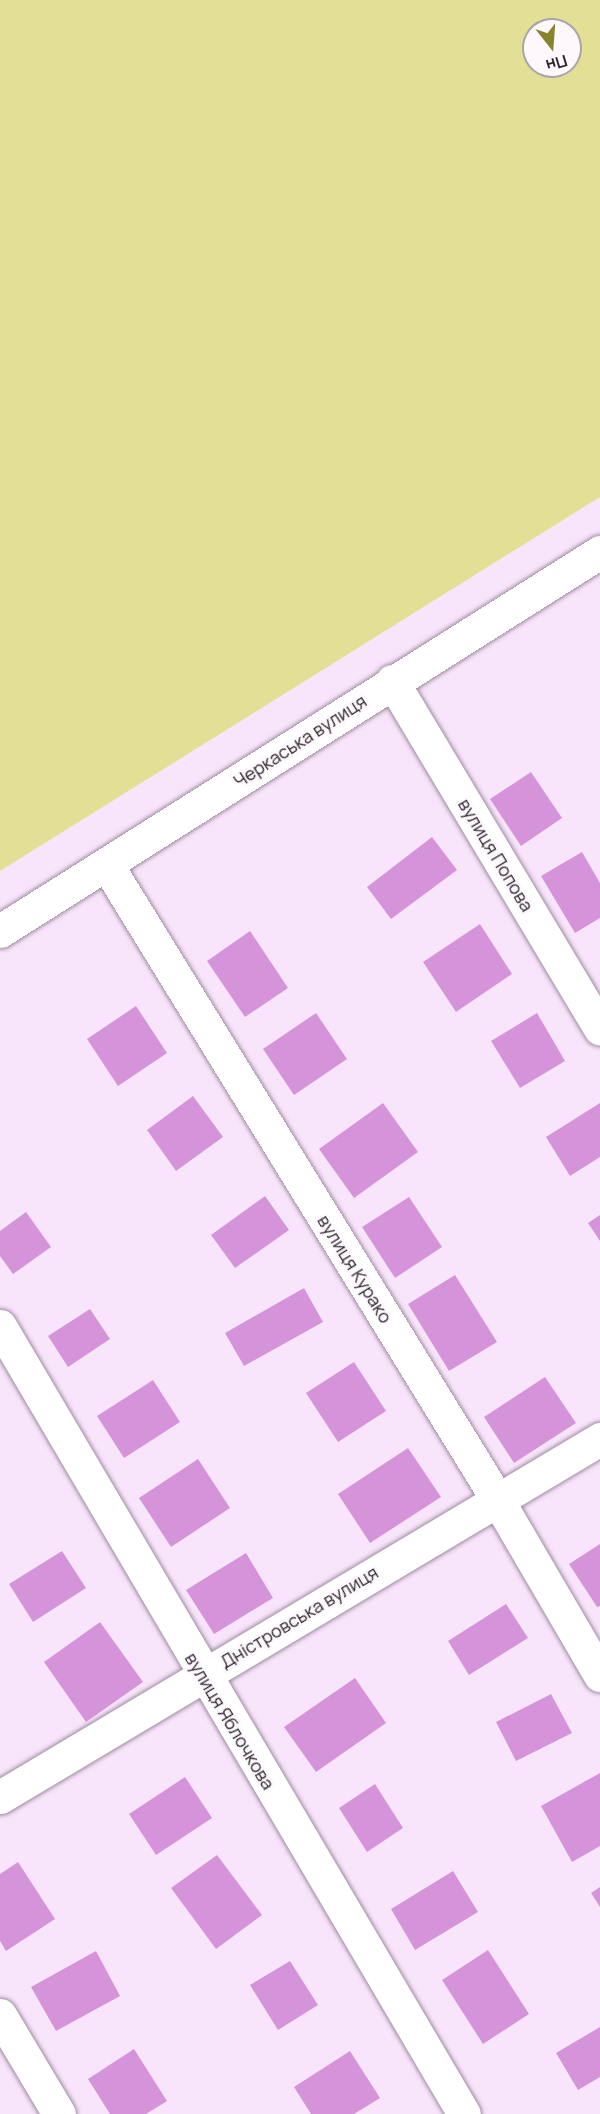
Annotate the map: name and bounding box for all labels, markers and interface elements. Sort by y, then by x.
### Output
north arrow [522,18,582,78]
text: Пн [543,50,570,77]
street label: Черкаська вулиця [229,690,371,792]
street label: вулиця Попова [454,795,538,915]
street label: вулиця Курако [313,1211,397,1327]
street label: Дністровська вулиця [216,1561,382,1673]
street label: вулиця Яблочкова [181,1649,279,1793]

